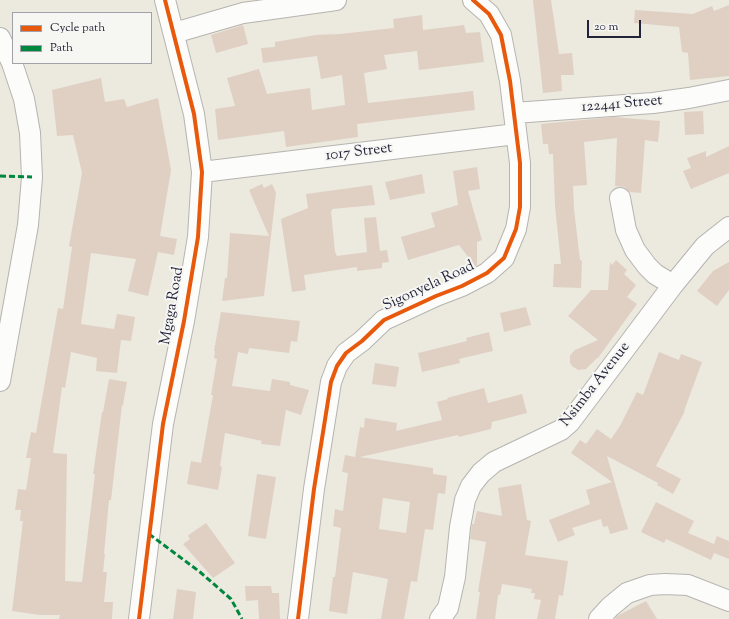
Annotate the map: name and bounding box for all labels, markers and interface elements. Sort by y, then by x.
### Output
legend [12,12,152,64]
scale bar [589,12,643,38]
text: 20 m [594,18,618,36]
text: Cycle path [50,19,105,37]
text: Path [50,39,73,57]
street label: 122441 Street [581,92,663,118]
street label: 1017 Street [325,140,393,166]
street label: Sigonyela Road [380,258,478,316]
street label: Mgaga Road [157,266,189,346]
street label: Nsimba Avenue [557,339,635,431]

